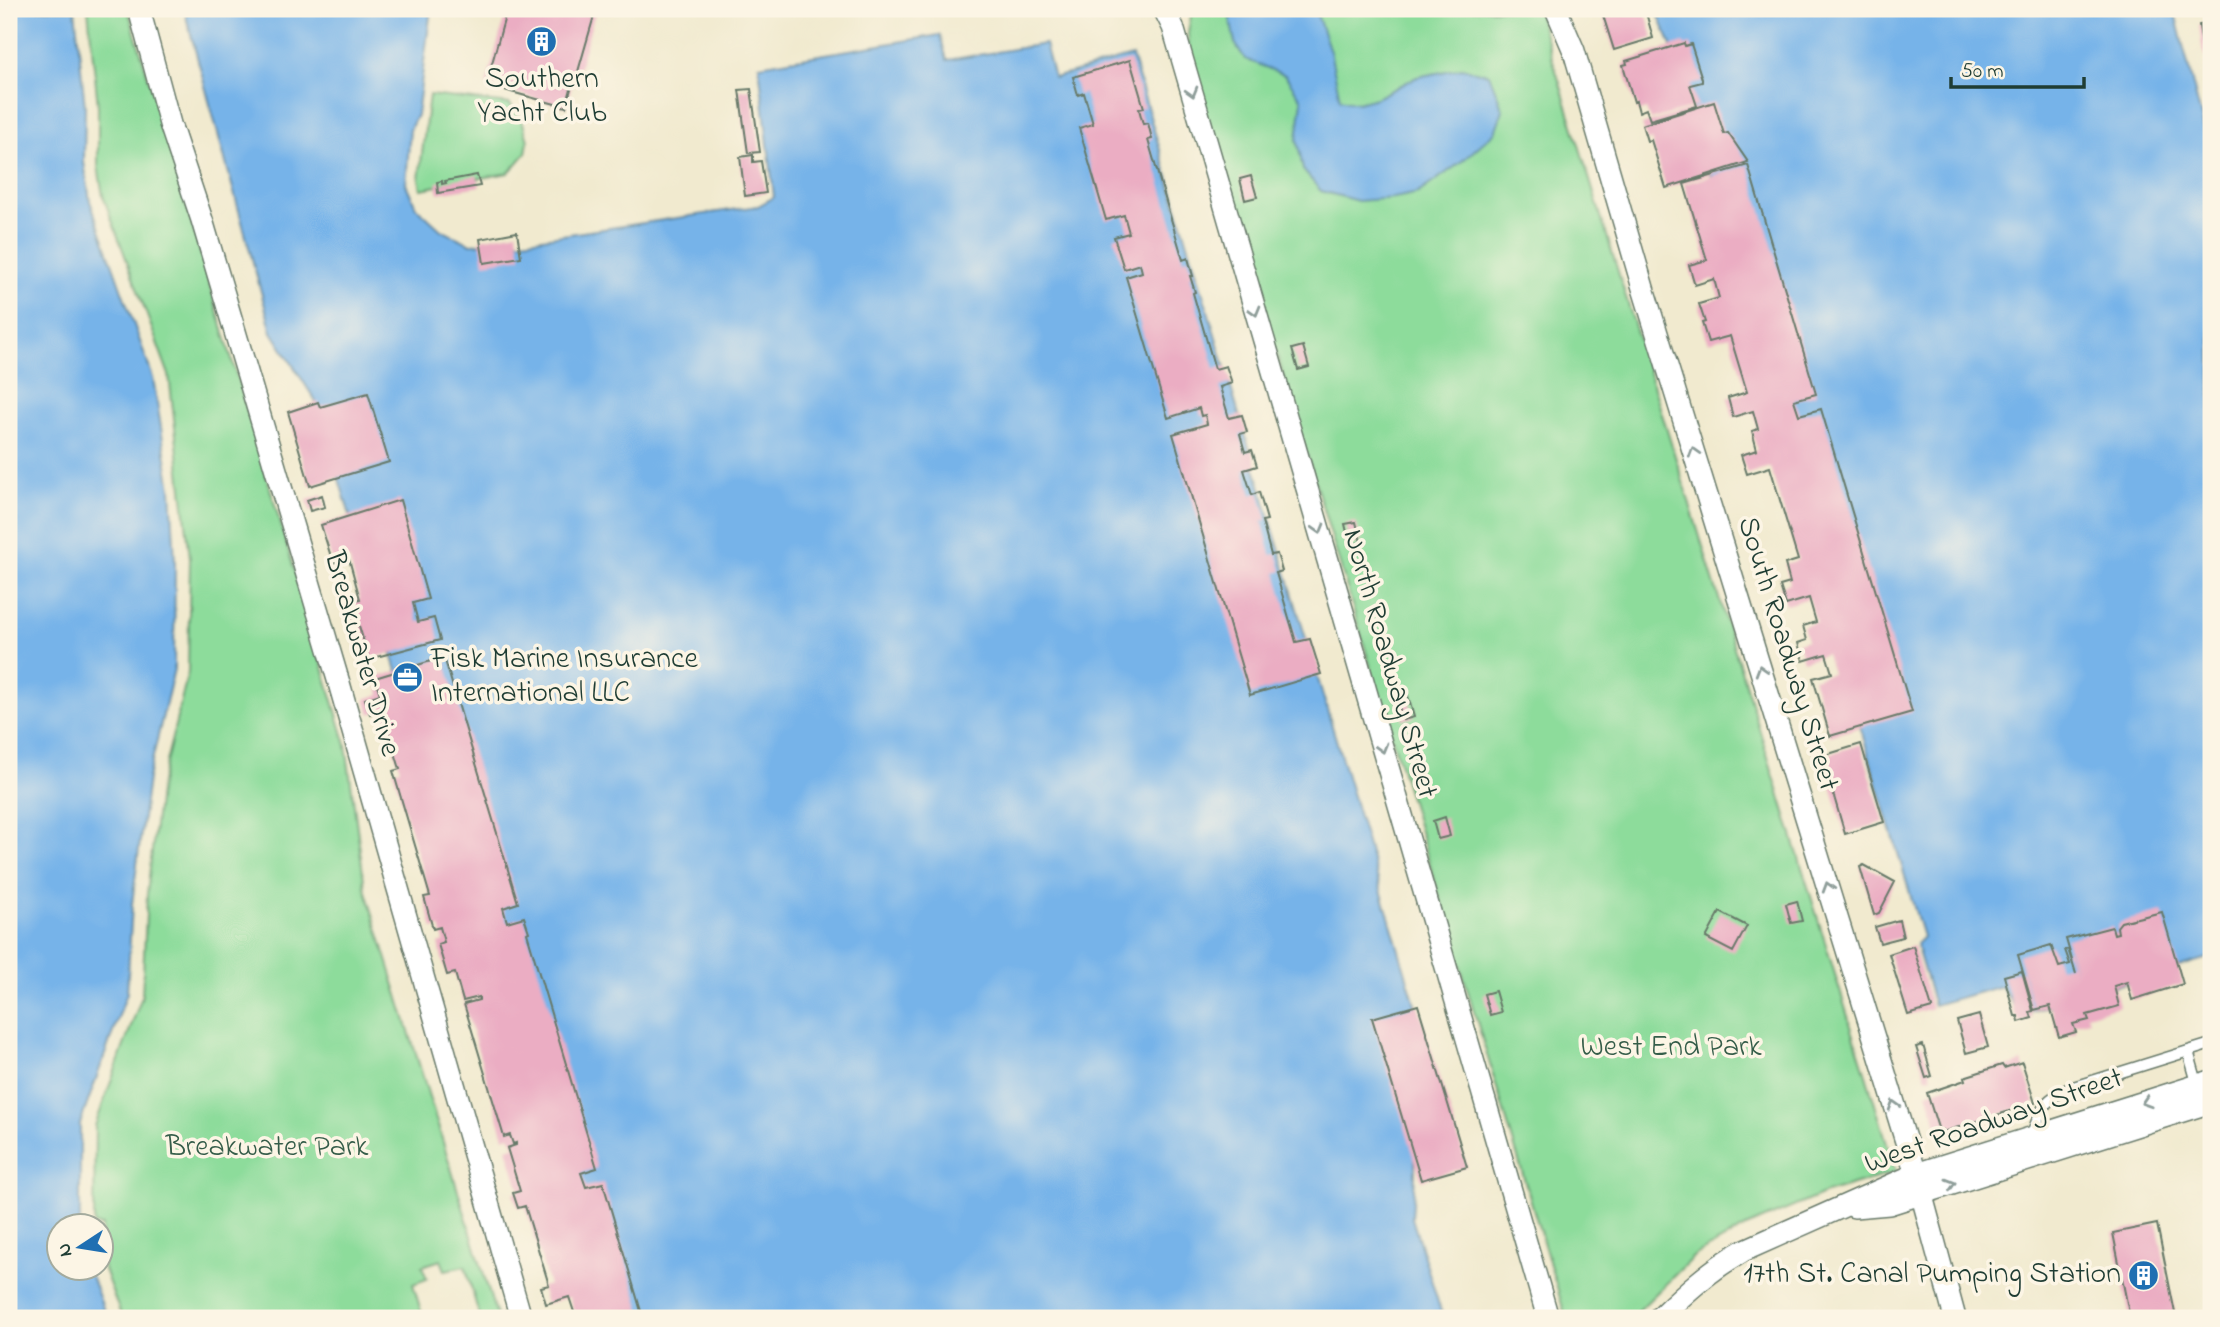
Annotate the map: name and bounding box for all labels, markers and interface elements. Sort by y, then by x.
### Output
building icon: Southern Yacht Club [525,25,559,59]
scale bar [1951,46,2084,90]
text: 50 m [1961,57,2004,87]
place label: Southern Yacht Club [477,58,607,136]
one-way arrow [1183,86,1198,98]
one-way arrow [1247,305,1262,317]
one-way arrow [1688,446,1702,459]
street label: South Roadway Street [1724,511,1850,797]
one-way arrow [1310,523,1325,535]
street label: North Roadway Street [1330,524,1448,804]
street label: Breakwater Drive [310,546,411,762]
place label: Fisk Marine Insurance International LLC [430,638,698,716]
office icon: Fisk Marine Insurance International LLC [391,660,425,694]
one-way arrow [1755,664,1770,676]
one-way arrow [1374,741,1389,753]
one-way arrow [1821,881,1836,893]
park label: West End Park [1580,1026,1762,1070]
street label: West Roadway Street [1859,1057,2129,1187]
one-way arrow [2141,1094,2153,1108]
one-way arrow [1888,1099,1903,1111]
park label: Breakwater Park [165,1126,369,1170]
one-way arrow [1945,1178,1957,1192]
north arrow [46,1212,116,1282]
text: N [51,1241,80,1259]
place label: 17th St. Canal Pumping Station [1743,1253,2121,1297]
building icon: 17th St. Canal Pumping Station [2127,1258,2161,1292]

